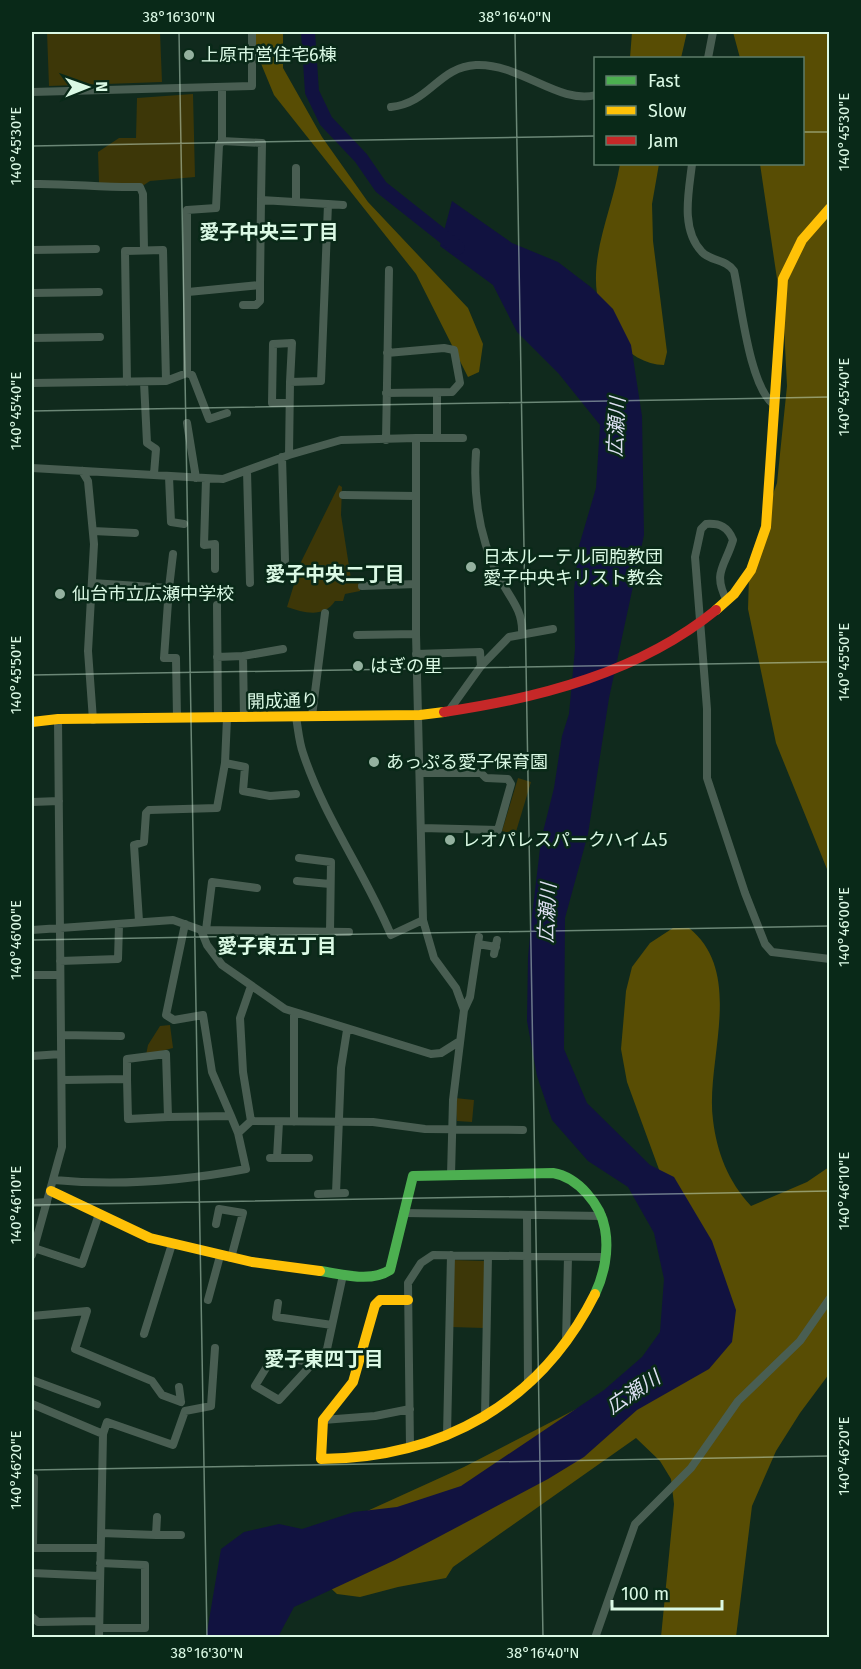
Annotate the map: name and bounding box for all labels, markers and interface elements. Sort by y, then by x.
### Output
text: 38°16'30"N [142,8,216,26]
text: 38°16'40"N [479,8,551,26]
place label: 上原市営住宅6棟 [201,44,337,66]
marker: 上原市営住宅6棟 [182,48,196,62]
north arrow [57,57,117,117]
legend [594,57,804,165]
text: Fast [648,70,681,92]
text: N [92,81,111,92]
text: 140°45'30"E [835,93,853,171]
text: Slow [648,100,687,122]
text: 140°45'30"E [7,107,25,185]
text: Jam [648,130,679,152]
district label: 愛子中央三丁目 [199,220,339,244]
text: 140°45'40"E [835,358,853,436]
text: 140°45'40"E [7,372,25,450]
water label: 広瀬川 [602,394,630,458]
place label: 日本ルーテル同胞教団 愛子中央キリスト教会 [483,546,663,589]
marker: 日本ルーテル同胞教団 愛子中央キリスト教会 [464,560,478,574]
district label: 愛子中央二丁目 [265,562,405,586]
place label: 仙台市立広瀬中学校 [72,583,234,605]
marker: 仙台市立広瀬中学校 [53,587,67,601]
text: 140°45'50"E [835,623,853,701]
text: 140°45'50"E [7,636,25,714]
place label: はぎの里 [370,655,442,677]
marker: はぎの里 [351,659,365,673]
street label: 開成通り [247,689,319,713]
place label: あっぷる愛子保育園 [386,751,548,773]
marker: あっぷる愛子保育園 [367,755,381,769]
place label: レオパレスパークハイム5 [462,829,667,851]
marker: レオパレスパークハイム5 [443,833,457,847]
water label: 広瀬川 [533,880,561,944]
text: 140°46'00"E [835,887,853,967]
text: 140°46'00"E [7,900,25,980]
district label: 愛子東五丁目 [217,934,337,958]
text: 140°46'10"E [835,1152,853,1230]
text: 140°46'10"E [7,1166,25,1244]
district label: 愛子東四丁目 [264,1347,384,1371]
water label: 広瀬川 [601,1364,666,1419]
text: 140°46'20"E [835,1416,853,1496]
text: 140°46'20"E [7,1430,25,1510]
scale bar [612,1573,722,1611]
text: 100 m [621,1583,669,1605]
text: 38°16'30"N [170,1644,244,1662]
text: 38°16'40"N [507,1644,579,1662]

